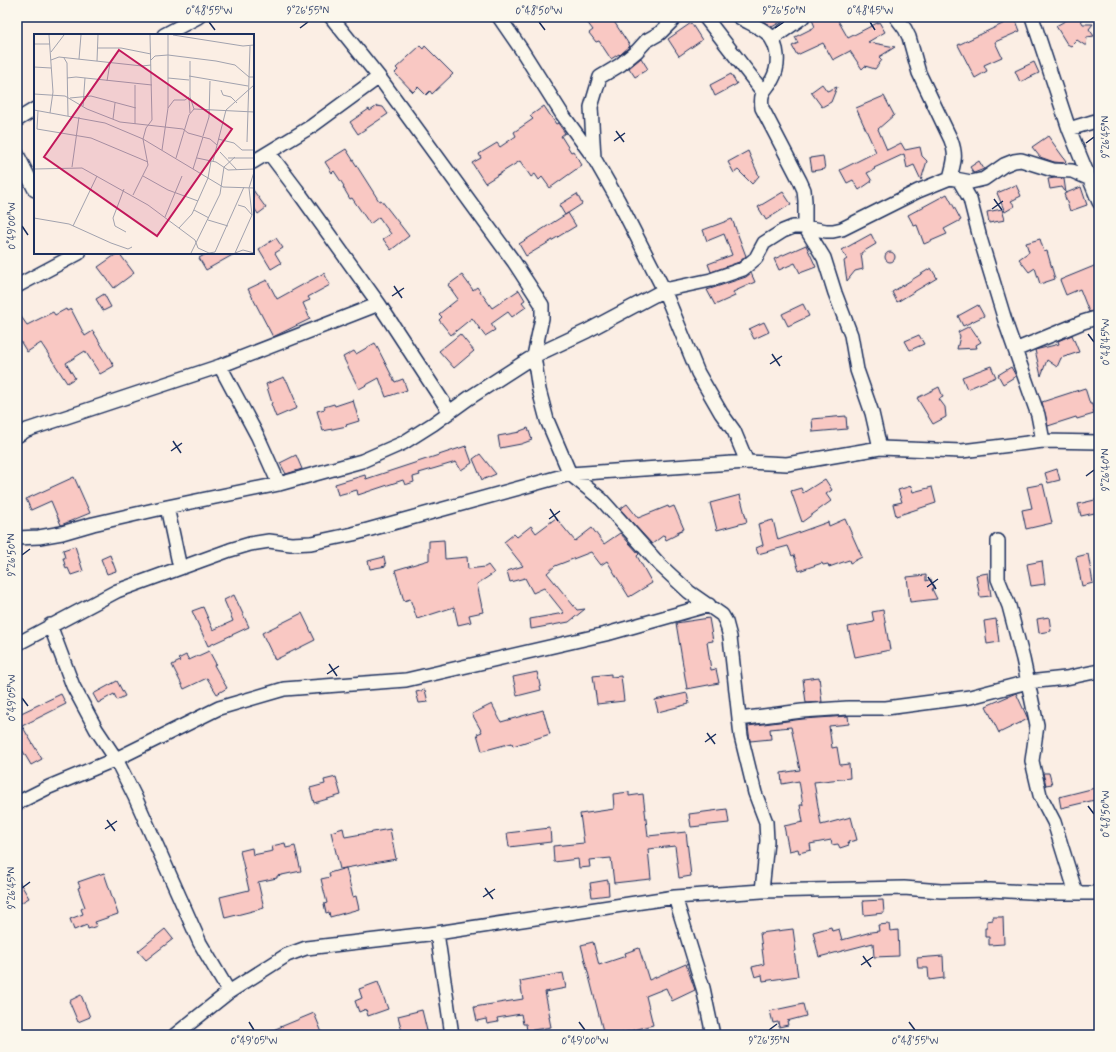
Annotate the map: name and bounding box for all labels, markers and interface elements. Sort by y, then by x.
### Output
text: 0°48'55"W [186,4,232,18]
text: 9°26'55"N [287,4,330,18]
text: 0°48'50"W [516,4,562,18]
text: 9°26'50"N [763,4,806,18]
text: 0°48'45"W [847,4,893,18]
inset map [34,34,254,254]
text: 9°26'45"N [1099,116,1113,158]
text: 0°49'00"W [5,203,19,249]
text: 0°48'45"W [1099,319,1113,365]
text: 9°26'40"N [1099,448,1113,491]
text: 9°26'50"N [5,533,19,576]
text: 0°49'05"W [5,675,19,721]
text: 0°48'50"W [1099,791,1113,837]
text: 9°26'45"N [5,867,19,909]
text: 0°49'05"W [231,1034,277,1048]
text: 0°49'00"W [562,1034,608,1048]
text: 9°26'35"N [749,1034,790,1048]
text: 0°48'55"W [892,1034,938,1048]

